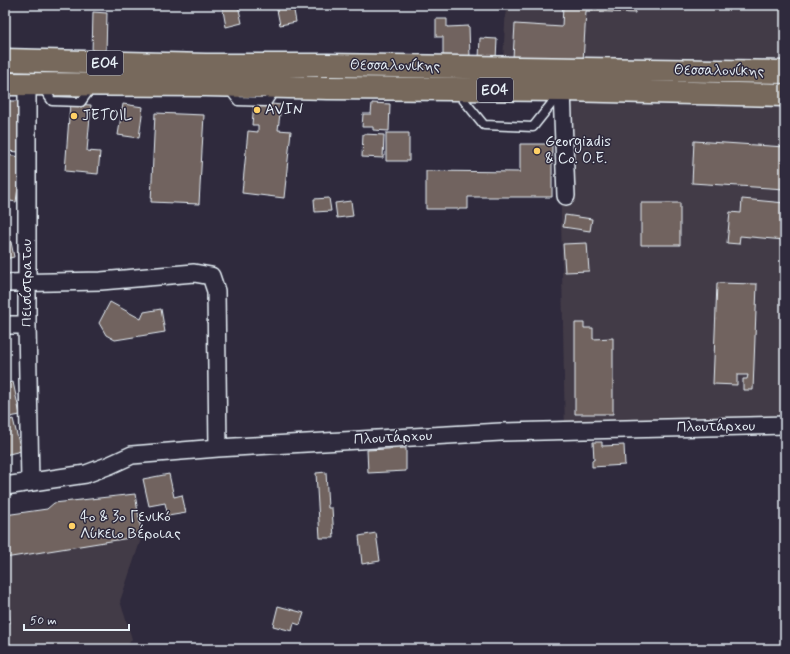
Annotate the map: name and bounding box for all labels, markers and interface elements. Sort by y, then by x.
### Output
road number: ΕΟ4 [87,51,123,75]
street label: Θεσσαλονίκης [350,55,441,77]
street label: Θεσσαλονίκης [674,60,765,82]
road number: ΕΟ4 [477,78,513,102]
place label: AVIN [265,100,303,120]
marker: AVIN [252,105,262,115]
place label: JETOIL [82,106,132,126]
marker: JETOIL [69,111,79,121]
place label: Georgiadis & Co. O.E. [545,132,611,169]
marker: Georgiadis & Co. O.E. [532,146,542,156]
street label: Πεισίστρατου [17,239,37,327]
street label: Πλουτάρχου [677,416,756,438]
street label: Πλουτάρχου [353,426,433,450]
place label: 4ο & 3ο Γενικό Λύκειο Βέροιας [80,507,181,544]
marker: 4ο & 3ο Γενικό Λύκειο Βέροιας [67,521,77,531]
scale bar [24,606,129,632]
text: 50 m [30,613,57,629]

